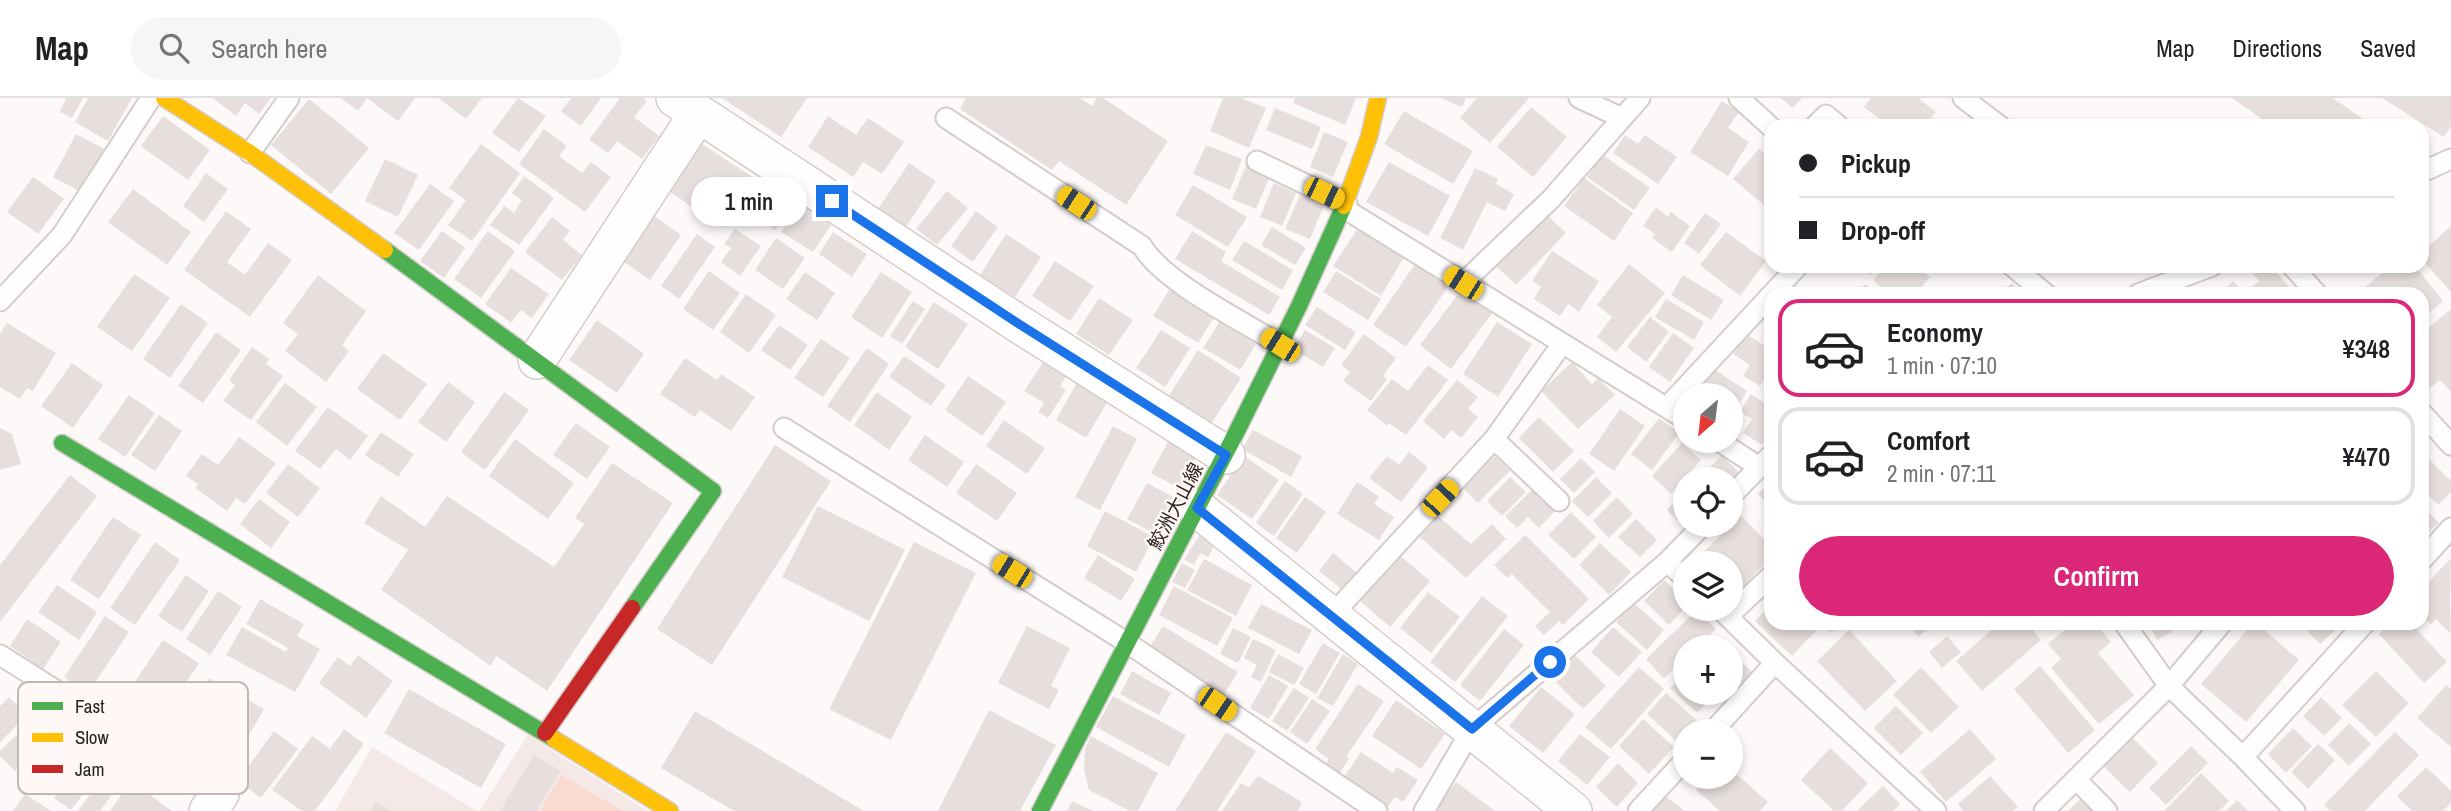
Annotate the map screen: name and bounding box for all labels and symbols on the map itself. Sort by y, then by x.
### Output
car [1301,174,1348,212]
callout: 1 min [692,176,808,226]
car [1053,183,1100,223]
route end [816,185,848,217]
car [1440,263,1487,303]
car [1257,325,1304,365]
north arrow [1673,383,1743,453]
street label: 鮫洲大山線 [1141,458,1209,554]
car [1418,475,1463,521]
car [989,551,1036,591]
route start [1534,646,1566,678]
legend [18,682,248,794]
car [1194,684,1241,724]
text: Fast [75,693,105,719]
text: Slow [75,724,110,750]
text: Jam [75,756,104,782]

